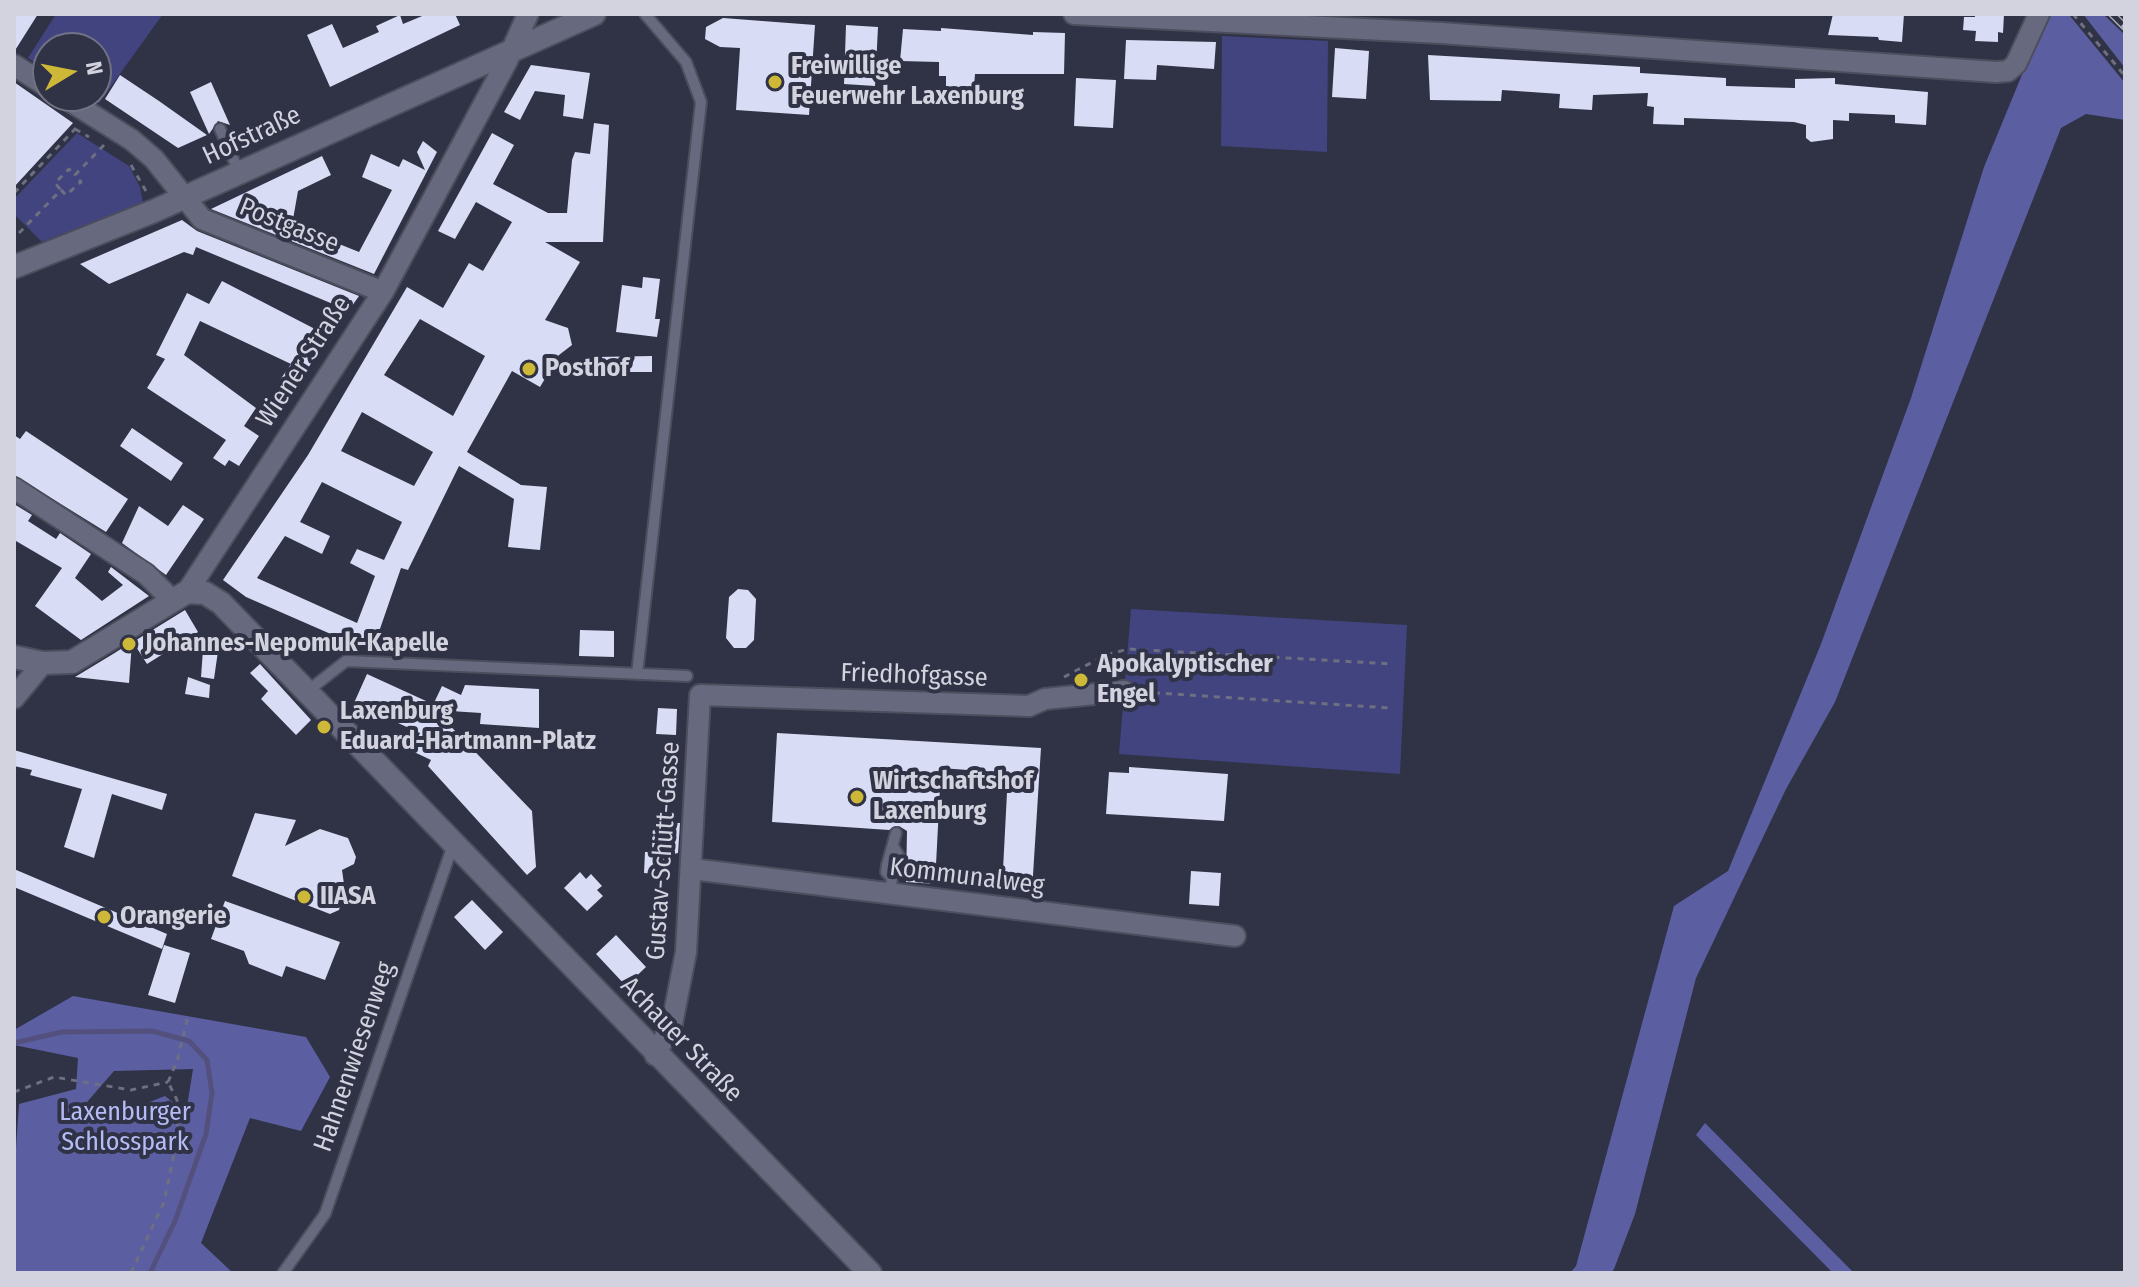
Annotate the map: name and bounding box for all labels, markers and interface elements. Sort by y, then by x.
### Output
north arrow [32,32,112,112]
place label: Freiwillige Feuerwehr Laxenburg [791,51,1024,112]
text: N [80,59,109,77]
marker: Freiwillige Feuerwehr Laxenburg [766,73,784,91]
street label: Hofstraße [198,100,306,172]
street label: Postgasse [235,192,343,260]
street label: Wiener Straße [250,291,358,433]
place label: Posthof [545,353,629,385]
marker: Posthof [520,360,538,378]
place label: Johannes-Nepomuk-Kapelle [145,628,449,660]
marker: Johannes-Nepomuk-Kapelle [120,635,138,653]
place label: Apokalyptischer Engel [1097,649,1273,710]
street label: Friedhofgasse [840,658,988,694]
marker: Apokalyptischer Engel [1072,671,1090,689]
place label: Laxenburg Eduard-Hartmann-Platz [340,696,596,758]
marker: Laxenburg Eduard-Hartmann-Platz [315,718,333,736]
street label: Gustav-Schütt-Gasse [641,741,687,961]
place label: Wirtschaftshof Laxenburg [873,766,1033,828]
marker: Wirtschaftshof Laxenburg [848,788,866,806]
street label: Kommunalweg [888,852,1046,902]
place label: IIASA [320,881,376,913]
marker: IIASA [295,888,313,906]
place label: Orangerie [120,901,227,933]
marker: Orangerie [95,908,113,926]
street label: Hahnenwiesenweg [308,958,402,1156]
street label: Achauer Straße [613,971,749,1109]
park label: Laxenburger Schlosspark [59,1097,191,1158]

